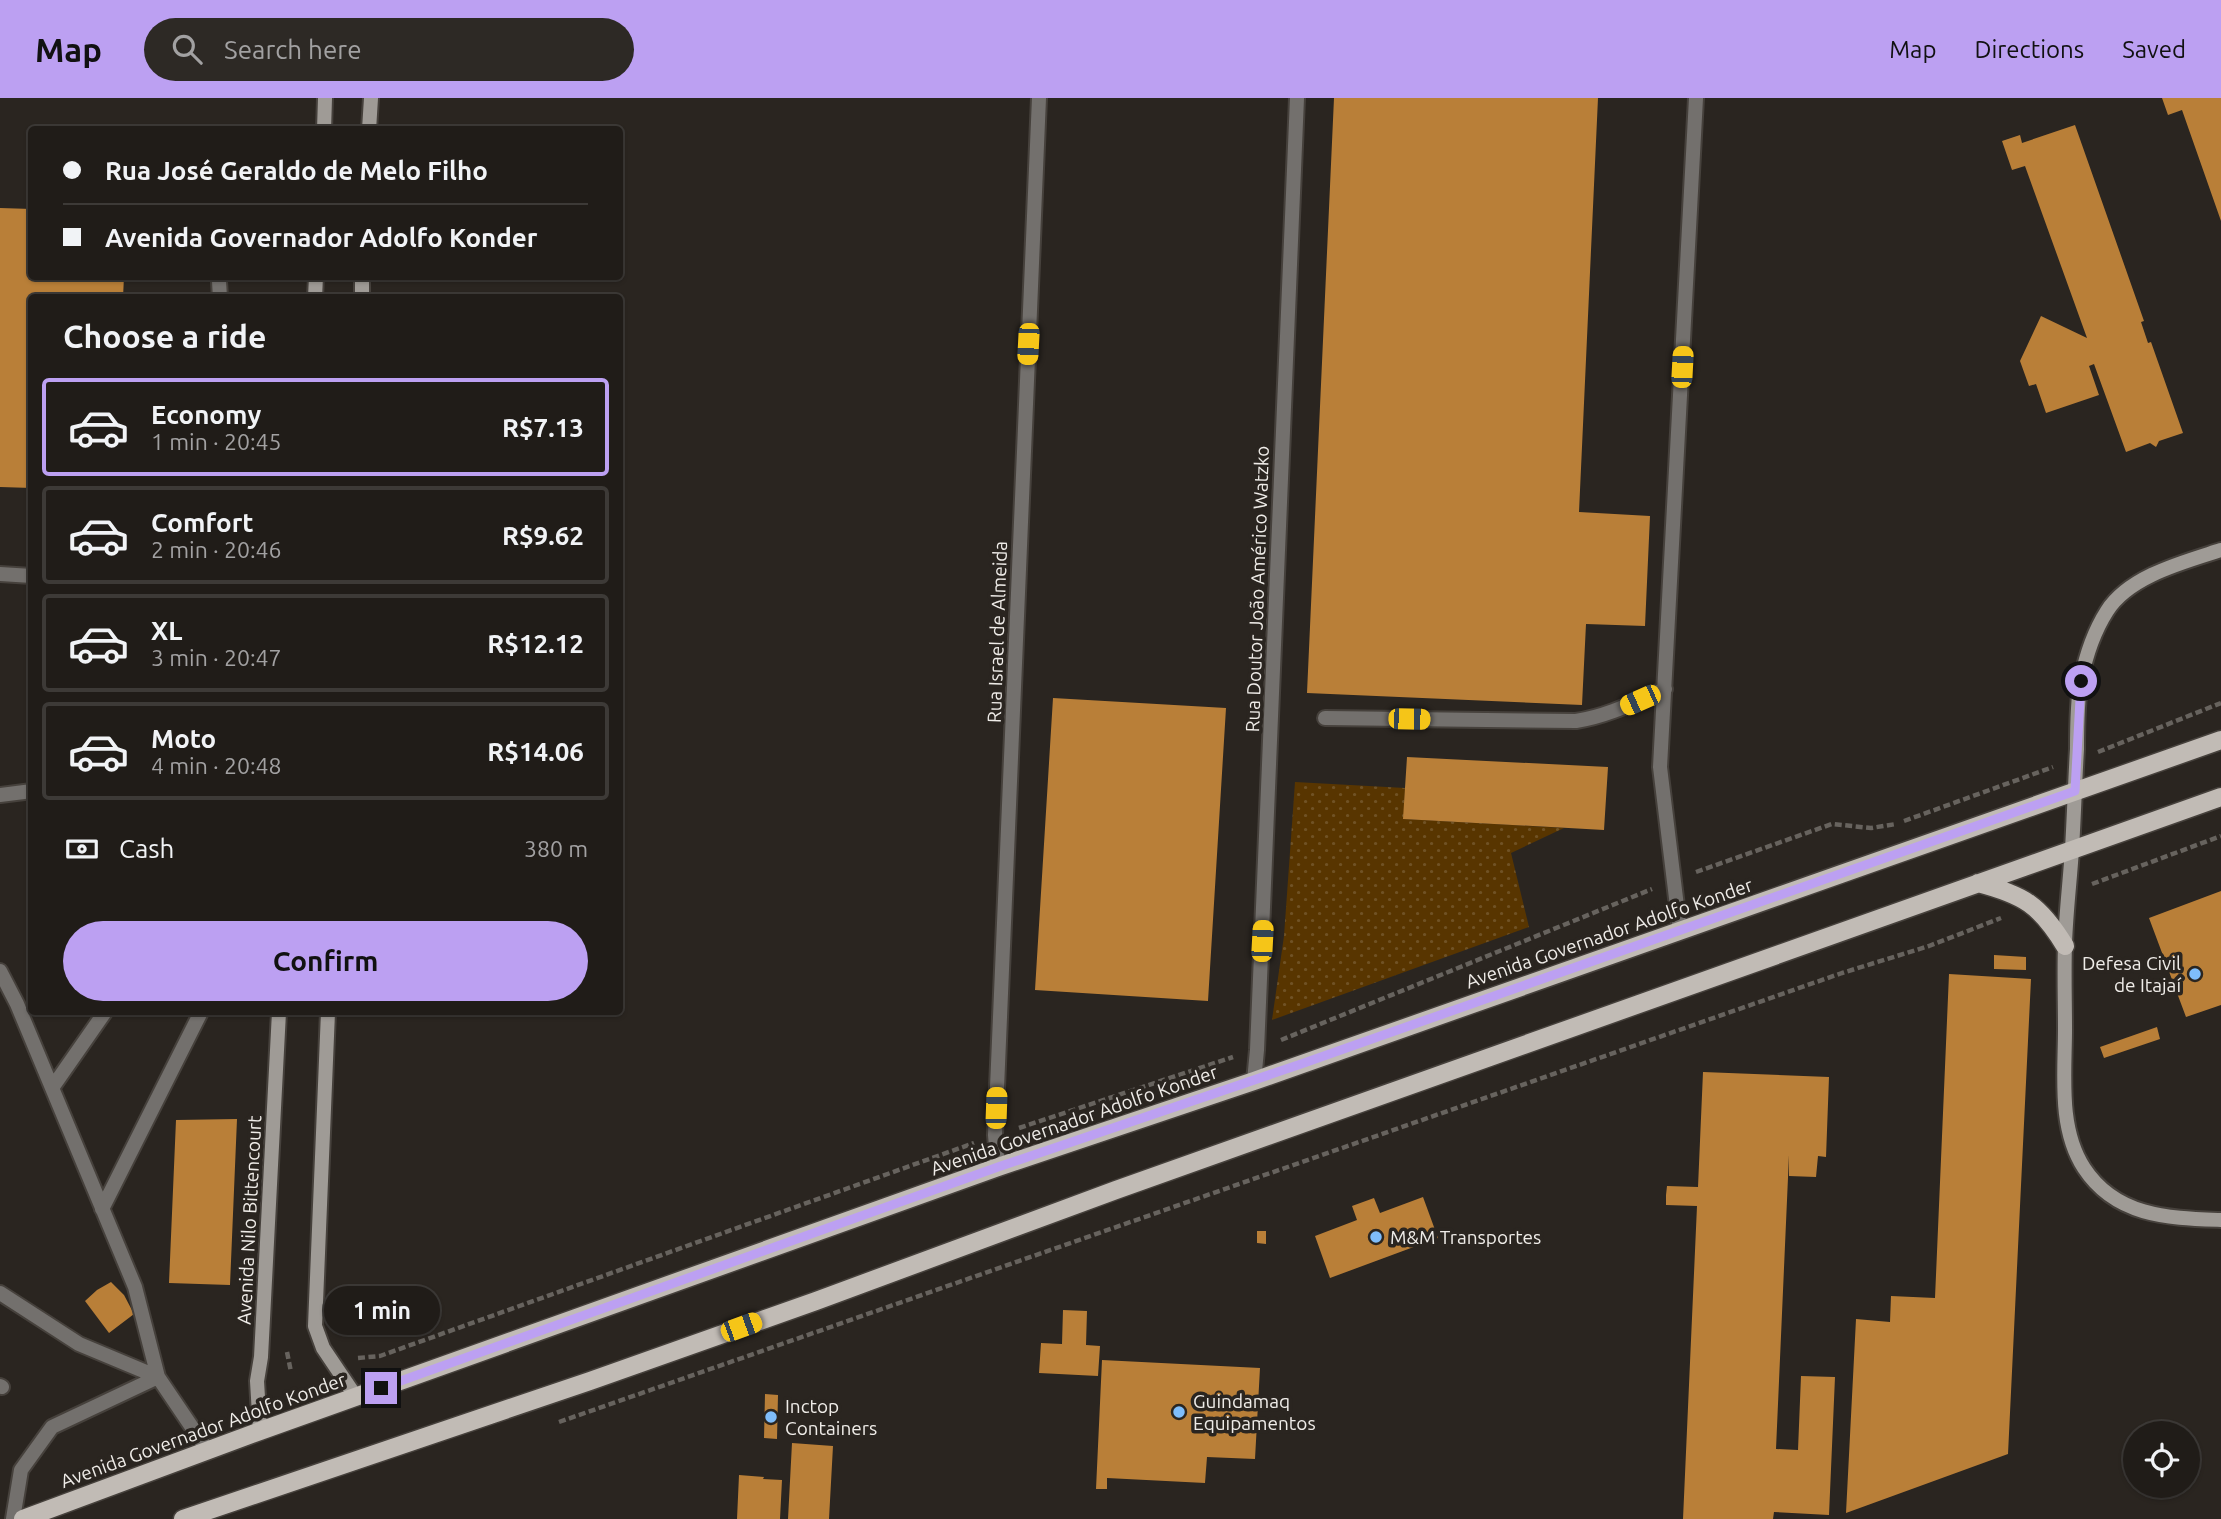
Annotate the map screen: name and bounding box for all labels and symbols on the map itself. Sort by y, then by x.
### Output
car [1017,322,1040,366]
car [1671,345,1694,389]
street label: Rua Doutor João Américo Watzko [1241,445,1273,733]
street label: Rua Israel de Almeida [983,540,1011,724]
route start [2065,665,2097,697]
car [1617,682,1664,718]
car [1388,708,1431,730]
street label: Avenida Governador Adolfo Konder [1463,873,1755,993]
car [1251,919,1274,963]
place label: Defesa Civil de Itajaí [2082,952,2181,996]
marker: Defesa Civil de Itajaí [2187,966,2203,982]
street label: Avenida Governador Adolfo Konder [928,1060,1220,1180]
car [985,1087,1008,1129]
street label: Avenida Nilo Bittencourt [233,1114,265,1325]
place label: M&M Transportes [1390,1226,1541,1248]
marker: M&M Transportes [1368,1229,1384,1245]
callout: 1 min [323,1286,439,1336]
car [718,1310,765,1344]
street label: Avenida Governador Adolfo Konder [57,1368,349,1492]
route end [365,1372,397,1404]
place label: Guindamaq Equipamentos [1193,1390,1316,1434]
place label: Inctop Containers [785,1395,877,1439]
marker: Guindamaq Equipamentos [1171,1404,1187,1420]
marker: Inctop Containers [763,1409,779,1425]

